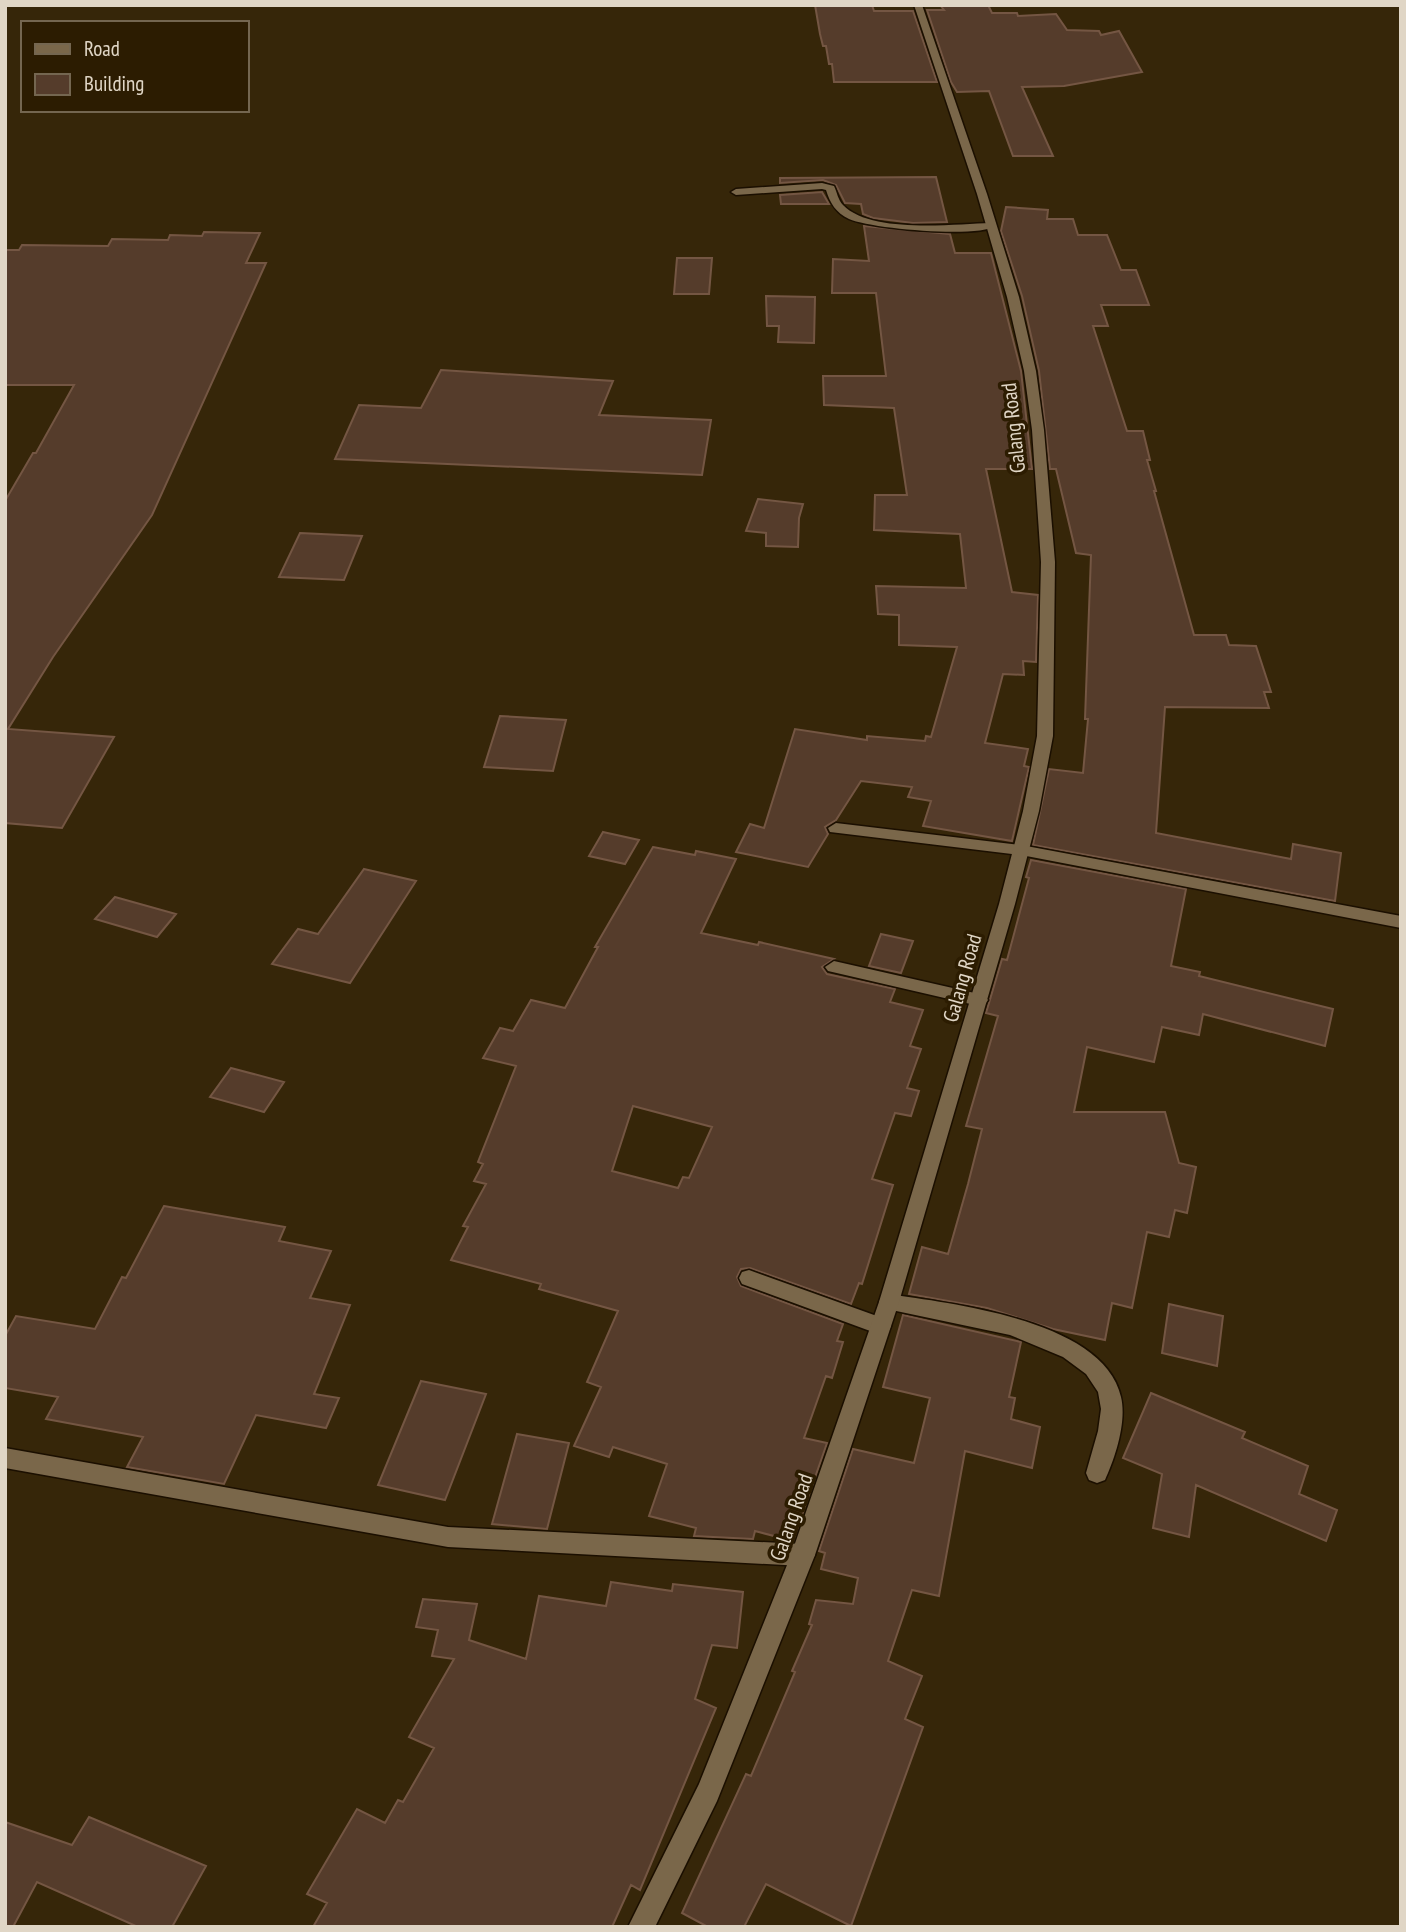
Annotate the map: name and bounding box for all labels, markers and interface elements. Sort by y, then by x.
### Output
legend [21,21,248,112]
text: Road [84,35,120,62]
text: Building [84,70,144,97]
street label: Galang Road [995,382,1031,474]
street label: Galang Road [937,931,987,1025]
street label: Galang Road [763,1470,819,1564]

